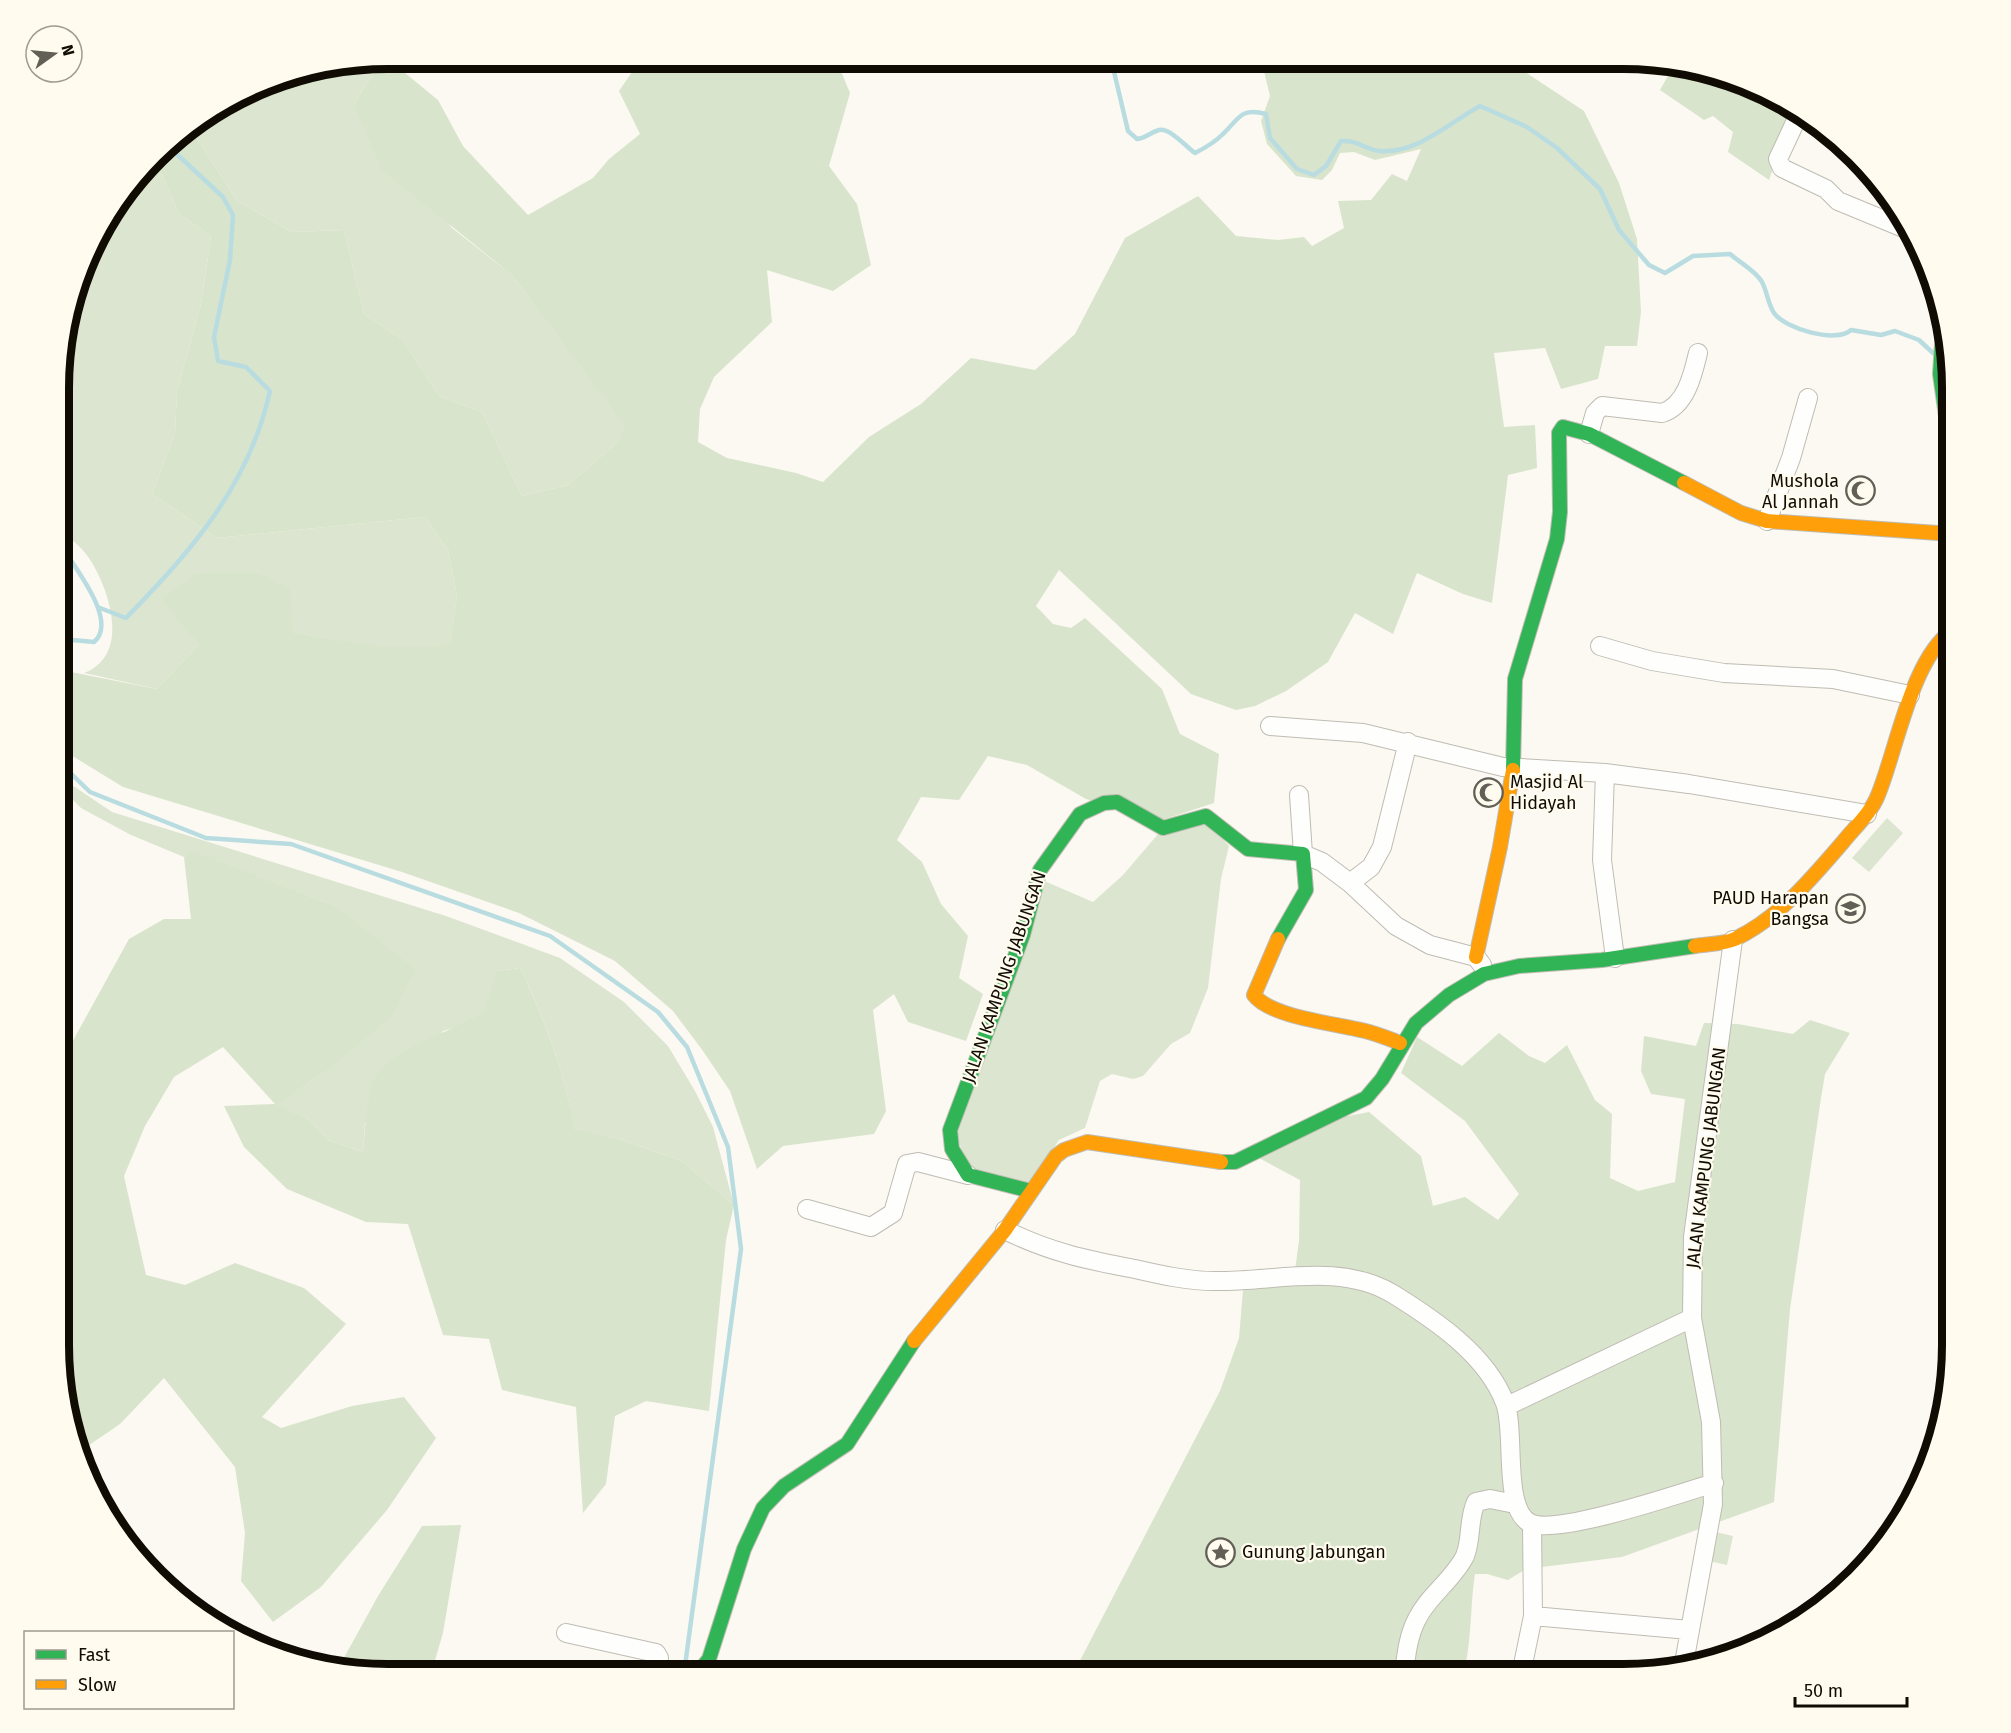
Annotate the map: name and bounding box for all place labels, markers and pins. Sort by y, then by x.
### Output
place label: Mushola Al Jannah [1762,470,1839,513]
mosque icon: Mushola Al Jannah [1844,475,1876,507]
place label: Masjid Al Hidayah [1510,771,1583,814]
mosque icon: Masjid Al Hidayah [1473,776,1505,808]
place label: PAUD Harapan Bangsa [1712,887,1829,930]
school or university icon: PAUD Harapan Bangsa [1834,892,1866,924]
place icon: Gunung Jabungan [1205,1536,1237,1568]
place label: Gunung Jabungan [1242,1541,1386,1563]

